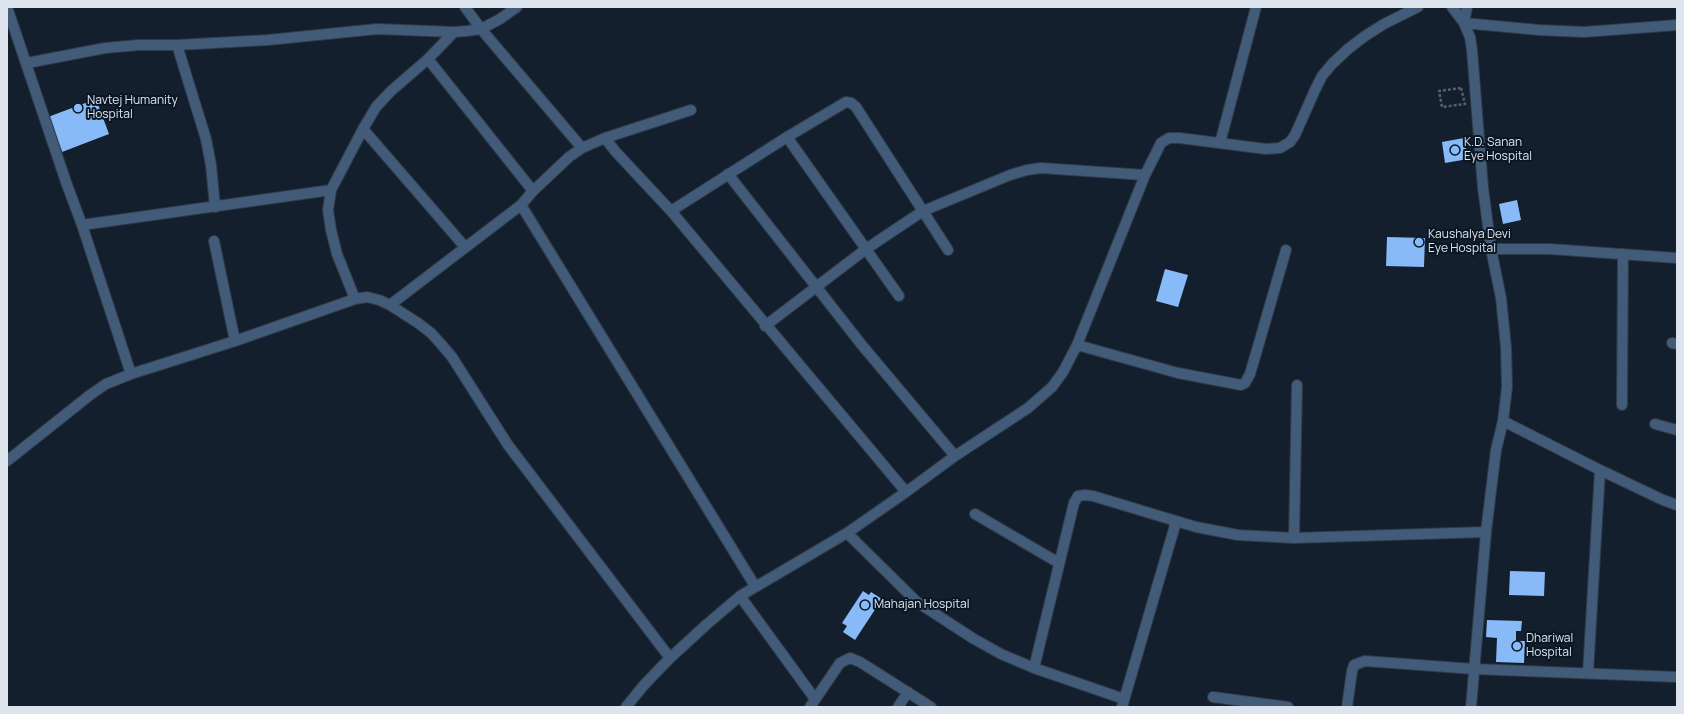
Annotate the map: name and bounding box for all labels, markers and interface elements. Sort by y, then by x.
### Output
place label: Navtej Humanity Hospital [87,94,178,122]
marker: Navtej Humanity Hospital [72,102,84,114]
place label: K.D. Sanan Eye Hospital [1464,136,1532,164]
marker: K.D. Sanan Eye Hospital [1449,144,1461,156]
place label: Kaushalya Devi Eye Hospital [1428,228,1511,256]
marker: Kaushalya Devi Eye Hospital [1413,236,1425,248]
place label: Mahajan Hospital [874,598,969,612]
marker: Mahajan Hospital [859,599,871,611]
place label: Dhariwal Hospital [1526,632,1573,660]
marker: Dhariwal Hospital [1511,640,1523,652]

